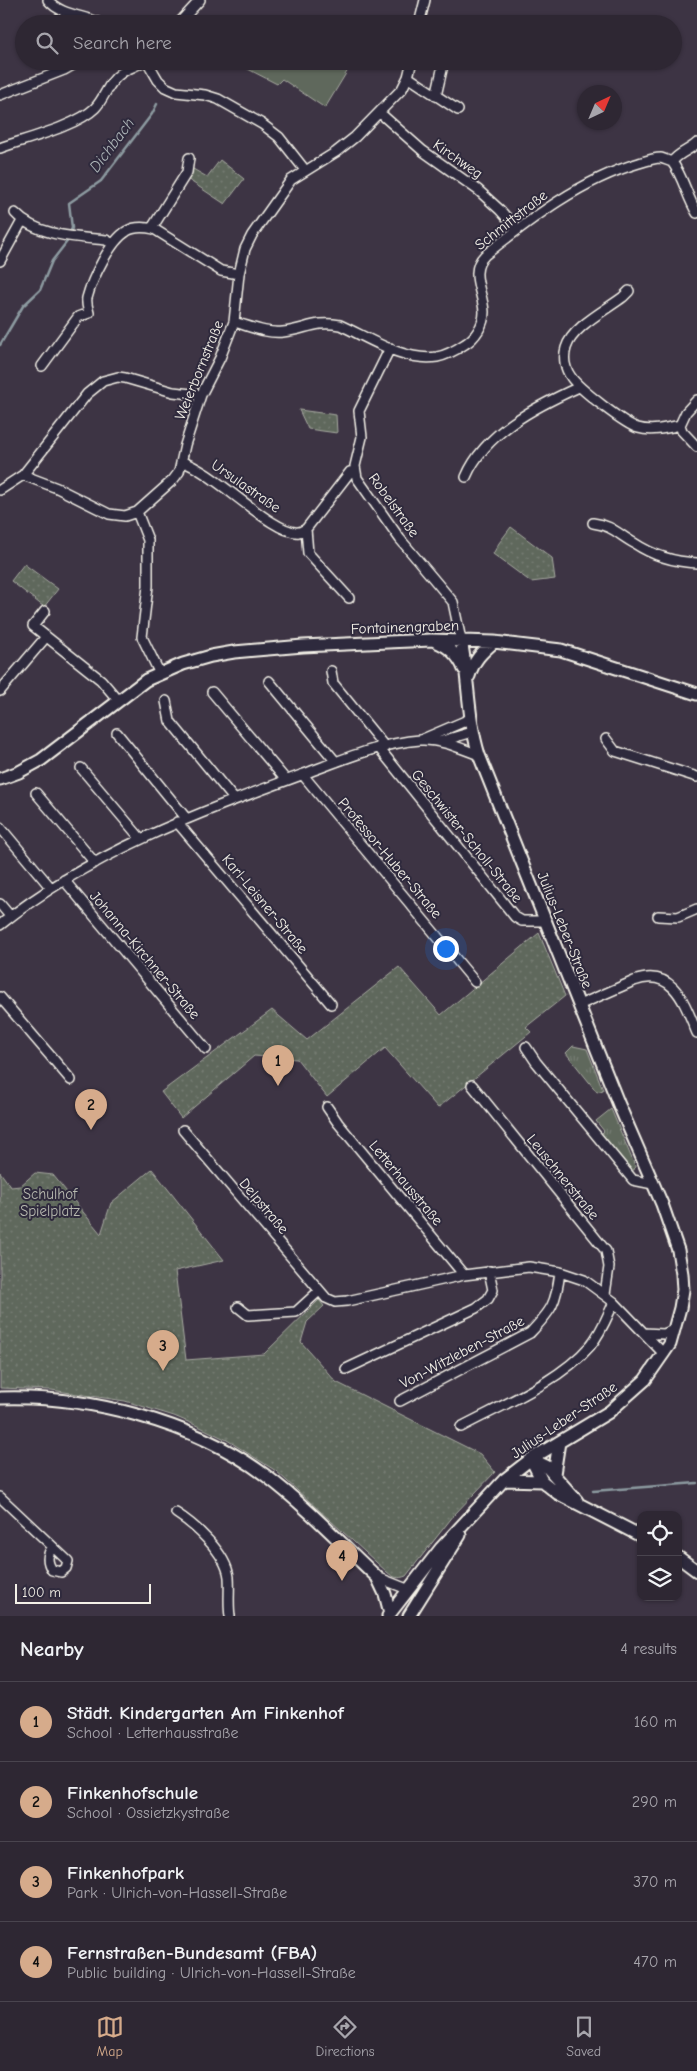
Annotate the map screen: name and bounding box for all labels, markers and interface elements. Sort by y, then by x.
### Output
search box [15,15,682,70]
icon: search [33,29,61,57]
text: Search here [73,32,172,54]
north arrow [577,85,622,130]
water label: Dichbach [86,114,138,176]
street label: Kirchweg [430,135,486,183]
street label: Schmittstraße [471,186,551,254]
street label: Weierbornstraße [171,317,227,422]
street label: Ursulastraße [208,456,285,517]
street label: Robelstraße [365,469,424,541]
street label: Fontainengraben [351,616,459,638]
street label: Geschwister-Scholl-Straße [408,766,527,907]
street label: Professor-Huber-Straße [334,794,446,922]
street label: Karl-Leisner-Straße [218,851,312,958]
street label: Julius-Leber-Straße [533,869,597,991]
street label: Johanna-Kirchner-Straße [86,887,204,1023]
your location [433,936,459,962]
pin: 1 [262,1045,294,1086]
pin: 2 [75,1089,107,1130]
street label: Leuschnerstraße [523,1131,603,1224]
street label: Letterhausstraße [365,1137,447,1230]
street label: Delpstraße [235,1174,293,1238]
park label: Schulhof Spielplatz [20,1185,81,1220]
street label: Von-Witzleben-Straße [397,1311,528,1392]
pin: 3 [147,1330,179,1371]
street label: Julius-Leber-Straße [507,1378,621,1462]
map controls [637,1511,682,1601]
button: locate [637,1511,682,1556]
pin: 4 [326,1540,358,1581]
button: layers [637,1556,682,1601]
scale bar [15,1581,151,1604]
text: 100 m [22,1584,61,1601]
text: Nearby [20,1637,84,1661]
text: 4 results [620,1640,677,1658]
text: Städt. Kindergarten Am Finkenhof [67,1702,344,1724]
text: 1 [33,1713,39,1731]
text: 160 m [634,1713,677,1731]
text: School · Letterhausstraße [67,1724,239,1742]
text: Finkenhofschule [67,1782,198,1804]
text: 2 [32,1793,40,1811]
text: 290 m [632,1793,677,1811]
text: School · Ossietzkystraße [67,1804,230,1822]
text: Finkenhofpark [67,1862,184,1884]
text: 3 [32,1873,40,1891]
text: 370 m [633,1873,677,1891]
text: Park · Ulrich-von-Hassell-Straße [67,1884,287,1902]
text: Fernstraßen-Bundesamt (FBA) [67,1942,317,1964]
text: 4 [32,1953,40,1971]
text: 470 m [633,1953,677,1971]
text: Public building · Ulrich-von-Hassell-Straße [67,1964,356,1982]
tab: Map [96,2013,124,2060]
tab: Directions [315,2013,375,2060]
tab: Saved [566,2013,601,2060]

